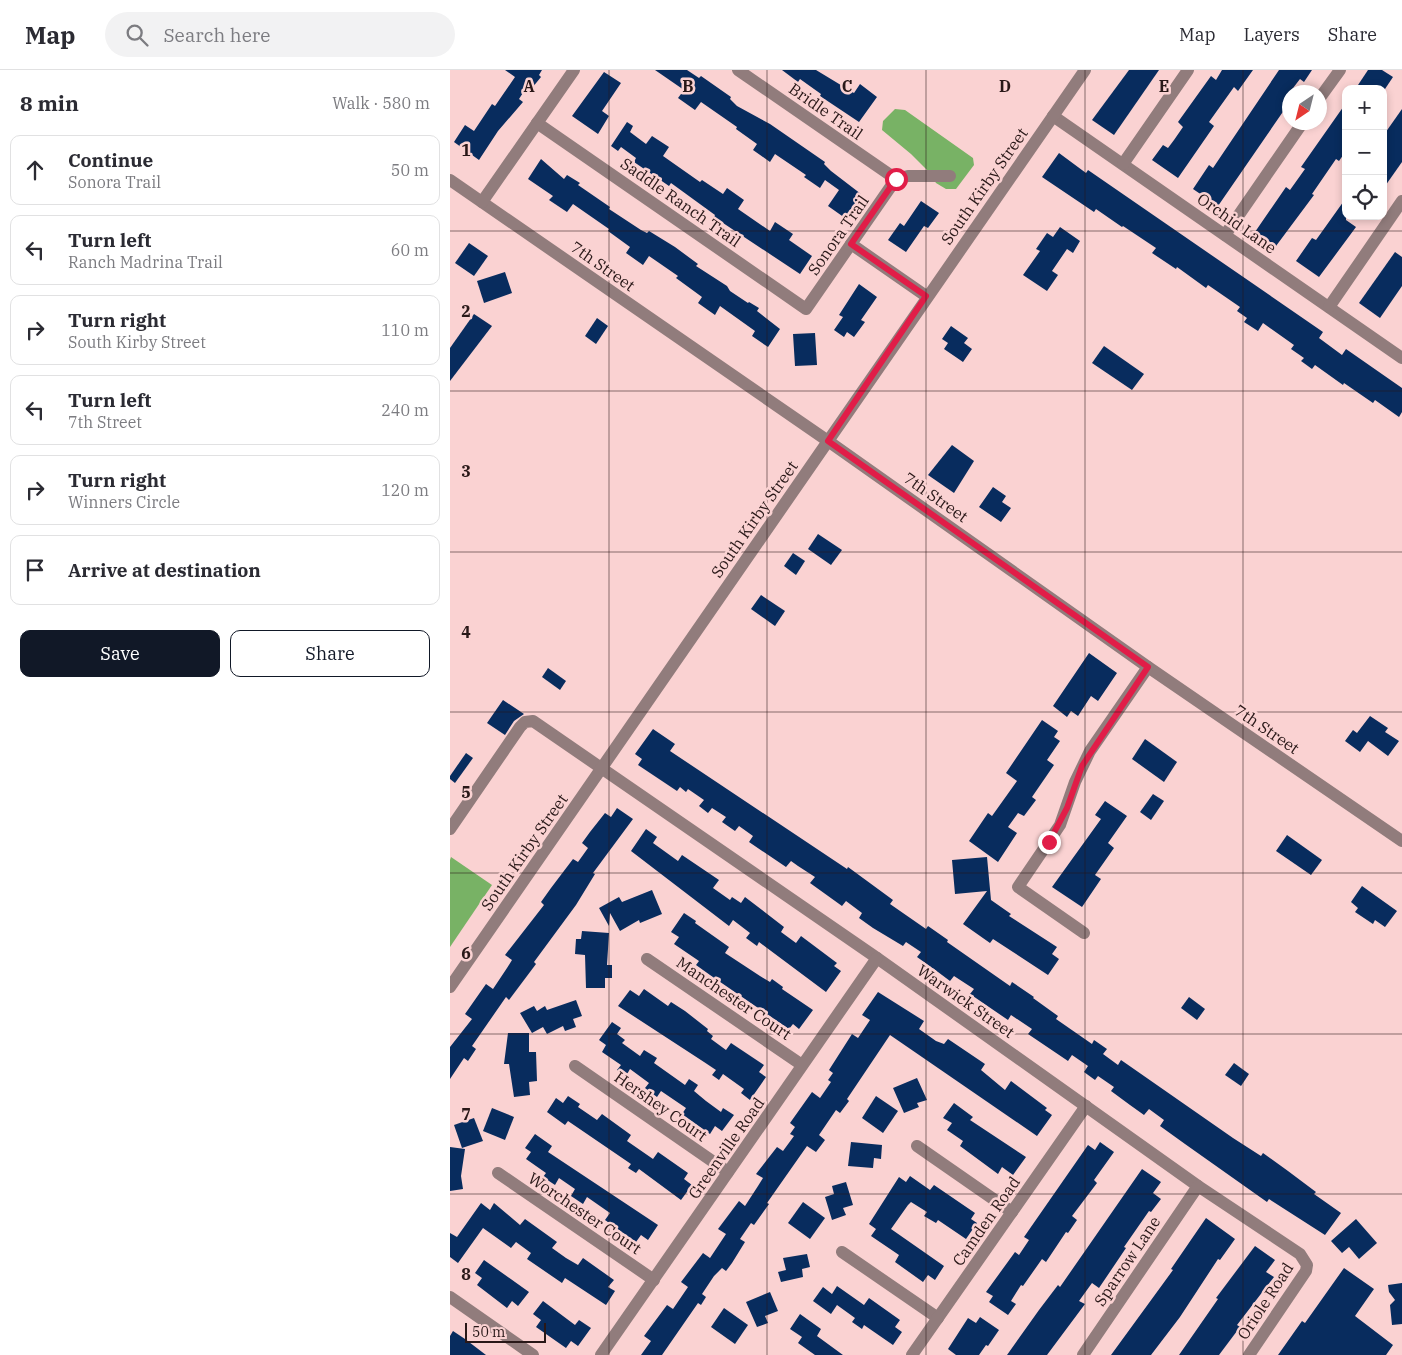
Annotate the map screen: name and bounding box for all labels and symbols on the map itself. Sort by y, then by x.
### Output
text: A [523,76,535,96]
text: B [682,76,694,96]
text: C [842,76,852,96]
text: D [999,76,1011,96]
text: E [1159,76,1169,96]
street label: Bridle Trail [785,78,867,144]
north arrow [1282,85,1327,130]
street label: South Kirby Street [936,124,1032,248]
text: 1 [461,140,471,160]
street label: Saddle Ranch Trail [617,153,745,251]
route start [885,168,908,191]
street label: Orchid Lane [1193,188,1281,258]
street label: Sonora Trail [803,191,873,279]
street label: 7th Street [567,237,639,296]
text: 2 [461,301,471,321]
street label: South Kirby Street [706,457,802,581]
text: 3 [461,461,471,481]
street label: 7th Street [900,468,972,527]
text: 4 [461,622,471,642]
street label: 7th Street [1231,700,1304,758]
text: 5 [461,782,471,802]
street label: South Kirby Street [476,790,572,914]
route end [1038,831,1061,854]
text: 6 [461,943,471,963]
street label: Manchester Court [673,952,796,1044]
street label: Warwick Street [913,960,1019,1042]
street label: Hershey Court [611,1067,712,1146]
street label: Greenville Road [684,1093,769,1203]
text: 7 [461,1104,471,1124]
street label: Worchester Court [524,1168,646,1259]
street label: Camden Road [948,1172,1024,1270]
street label: Sparrow Lane [1090,1212,1164,1310]
street label: Oriole Road [1233,1258,1297,1343]
text: 8 [461,1264,471,1284]
scale bar [465,1320,546,1343]

